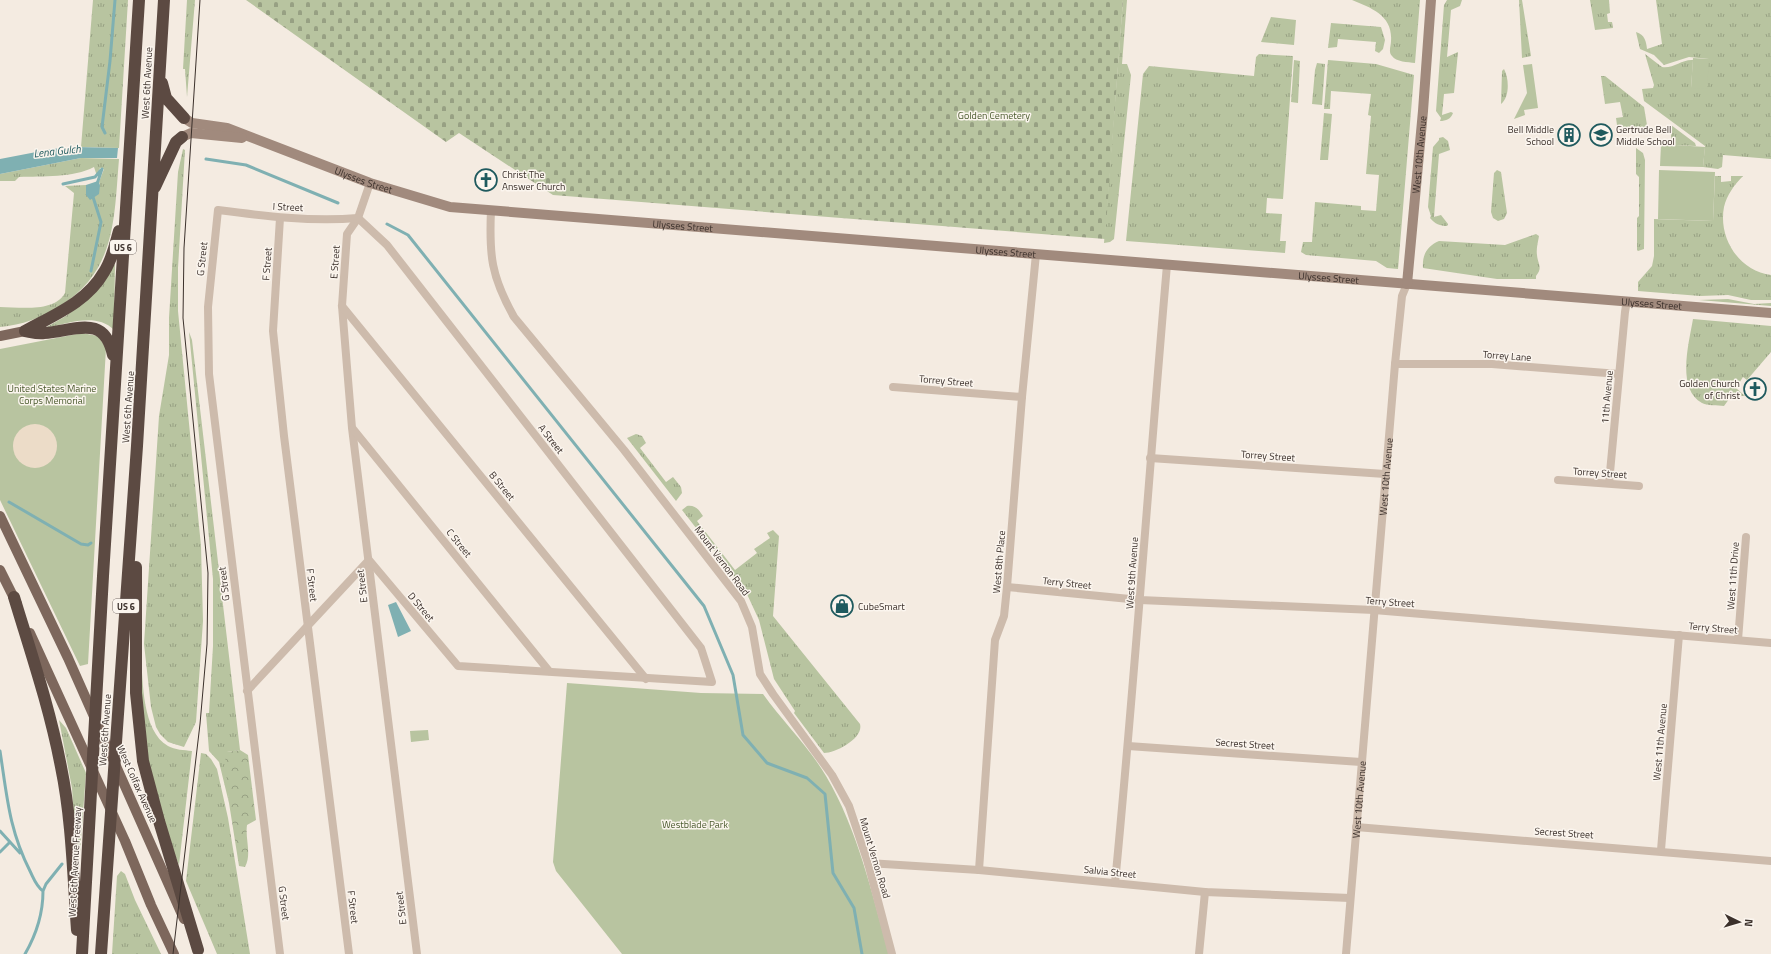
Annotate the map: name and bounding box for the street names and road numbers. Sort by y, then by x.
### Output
street label: West 6th Avenue [138,47,156,119]
street label: West 10th Avenue [1408,115,1430,194]
street label: Ulysses Street [332,163,395,197]
street label: I Street [272,199,304,215]
street label: Ulysses Street [652,216,714,236]
road number: US 6 [110,240,136,254]
street label: G Street [193,241,211,277]
street label: Ulysses Street [975,242,1037,262]
street label: E Street [326,244,344,279]
street label: F Street [258,246,276,281]
street label: Ulysses Street [1298,268,1360,287]
street label: Ulysses Street [1621,294,1683,313]
street label: Torrey Lane [1482,347,1532,365]
street label: 11th Avenue [1597,370,1617,424]
street label: West 6th Avenue [118,371,138,443]
street label: Torrey Street [918,371,974,391]
street label: A Street [535,421,568,457]
street label: West 10th Avenue [1375,437,1396,516]
street label: Torrey Street [1240,447,1296,465]
street label: Torrey Street [1572,464,1628,482]
street label: B Street [485,468,519,504]
street label: Mount Vernon Road [691,523,753,599]
street label: C Street [443,525,476,561]
street label: West 8th Place [989,530,1009,594]
street label: West 9th Avenue [1122,537,1142,609]
street label: West 11th Drive [1723,541,1743,611]
street label: G Street [214,566,234,602]
street label: F Street [303,568,322,603]
street label: E Street [352,568,371,604]
street label: Terry Street [1042,573,1093,593]
street label: D Street [404,589,438,625]
street label: Terry Street [1365,593,1416,611]
road number: US 6 [113,599,139,613]
street label: Terry Street [1688,618,1739,638]
street label: West 6th Avenue [95,694,115,766]
street label: West 11th Avenue [1649,703,1671,781]
street label: Secrest Street [1215,734,1276,754]
street label: West Colfax Avenue [113,743,161,825]
street label: West 10th Avenue [1348,760,1370,839]
street label: West 6th Avenue Freeway [65,806,85,917]
street label: Mount Vernon Road [856,816,894,900]
street label: Secrest Street [1534,823,1595,843]
street label: Salvia Street [1083,862,1137,882]
street label: G Street [274,885,294,921]
street label: F Street [344,890,363,925]
street label: E Street [391,890,410,926]

